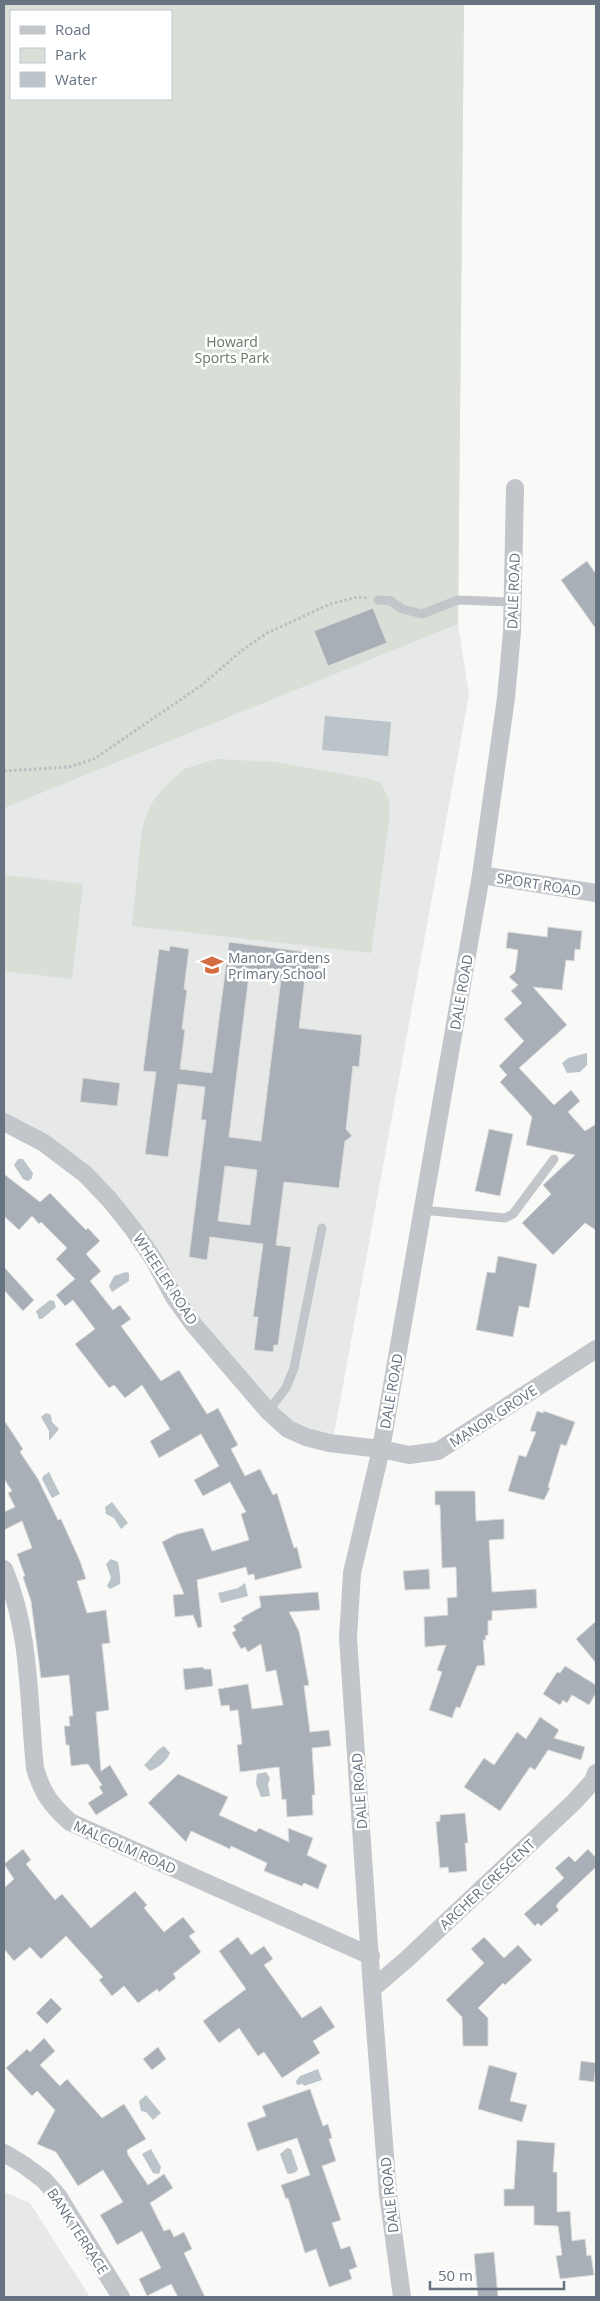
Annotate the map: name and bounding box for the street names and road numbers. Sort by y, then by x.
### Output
street label: DALE ROAD [502,553,524,629]
street label: SPORT ROAD [495,868,583,900]
street label: DALE ROAD [445,953,477,1031]
street label: WHEELER ROAD [130,1230,202,1328]
street label: DALE ROAD [375,1352,407,1430]
street label: MANOR GROVE [445,1381,541,1451]
street label: DALE ROAD [347,1752,371,1830]
street label: MALCOLM ROAD [71,1816,179,1878]
street label: ARCHER CRESCENT [435,1834,539,1933]
street label: DALE ROAD [376,2156,402,2234]
street label: BANK TERRACE [43,2184,113,2278]

